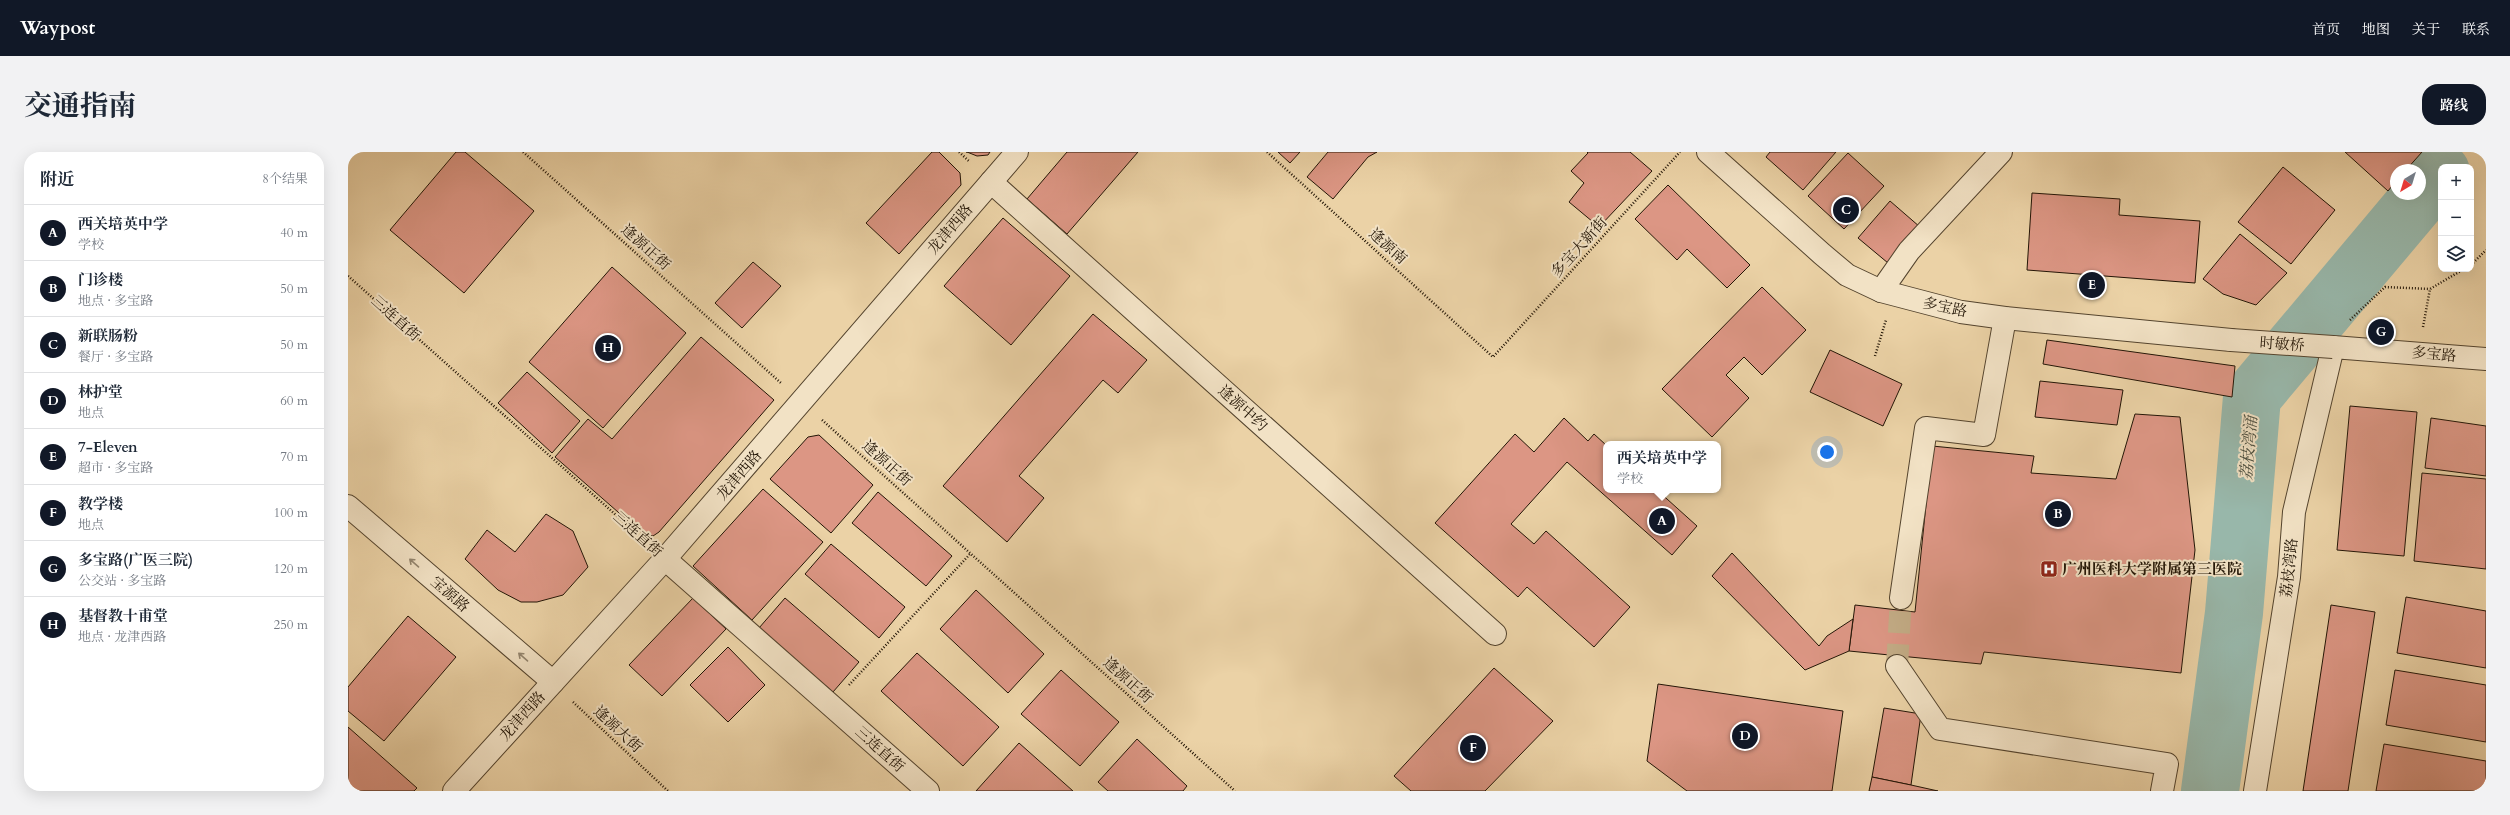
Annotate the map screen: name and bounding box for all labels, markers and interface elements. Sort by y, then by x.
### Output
text: Waypost [20,15,95,41]
text: 首页 [2312,20,2340,39]
text: 地图 [2362,20,2390,39]
text: 关于 [2412,20,2440,39]
text: 联系 [2462,20,2490,39]
button: 路线 [2422,84,2486,125]
text: 交通指南 [24,87,136,125]
north arrow [2390,164,2426,200]
map controls [2438,164,2474,272]
button: + [2438,164,2474,200]
text: 附近 [40,168,74,191]
text: 8个结果 [262,170,308,188]
pin: C [1833,195,1859,225]
street label: 龙津西路 [923,200,977,258]
button: − [2438,200,2474,236]
street label: 多宝大新街 [1546,212,1612,282]
text: 西关培英中学 [78,214,168,234]
street label: 逢源正街 [617,219,675,275]
text: A [48,224,58,242]
text: 40 m [280,224,308,242]
street label: 逢源南 [1365,224,1411,268]
text: 学校 [78,236,104,254]
button: layers [2438,236,2474,272]
text: 门诊楼 [78,270,123,290]
pin: E [2079,270,2105,300]
text: B [48,280,58,298]
text: 50 m [280,280,308,298]
street label: 三连直街 [367,290,425,346]
text: 地点 · 多宝路 [78,292,153,310]
street label: 多宝路 [1921,293,1969,321]
pin: G [2368,317,2394,347]
text: 新联肠粉 [78,326,138,346]
street label: 时敏桥 [2259,332,2305,356]
pin: H [595,333,621,363]
text: C [48,336,58,354]
text: 50 m [280,336,308,354]
street label: 多宝路 [2411,342,2457,366]
text: 餐厅 · 多宝路 [78,348,153,366]
street label: 逢源中约 [1214,380,1272,436]
text: 林护堂 [78,382,123,402]
text: D [47,392,59,410]
text: 60 m [280,392,308,410]
text: 地点 [78,404,104,422]
water label: 荔枝湾涌 [2235,413,2263,481]
street label: 逢源正街 [858,435,916,491]
text: 7-Eleven [78,437,138,457]
popup [1603,441,1721,493]
your location [1817,442,1837,462]
street label: 龙津西路 [712,446,766,504]
text: E [49,448,57,466]
text: 70 m [280,448,308,466]
text: 西关培英中学 [1617,448,1707,468]
text: 超市 · 多宝路 [78,459,153,477]
text: 学校 [1617,470,1643,488]
text: 教学楼 [78,494,123,514]
pin: B [2045,499,2071,529]
text: F [49,504,57,522]
text: 100 m [274,504,308,522]
street label: 三连直街 [609,506,667,562]
pin: A [1649,506,1675,536]
text: 地点 [78,516,104,534]
street label: 荔枝湾路 [2276,537,2302,599]
text: 多宝路(广医三院) [78,550,193,570]
one-way arrow [409,558,419,568]
hospital icon: 广州医科大学附属第三医院 [2039,559,2059,579]
place label: 广州医科大学附属第三医院 [2062,559,2242,579]
text: G [48,560,58,578]
text: 120 m [274,560,308,578]
text: 公交站 · 多宝路 [78,572,166,590]
street label: 宝源路 [426,572,474,616]
text: 基督教十甫堂 [78,606,168,626]
text: H [47,616,59,634]
text: 250 m [274,616,308,634]
text: 地点 · 龙津西路 [78,628,166,646]
one-way arrow [518,652,528,662]
street label: 逢源正街 [1099,652,1157,708]
street label: 龙津西路 [494,687,550,745]
street label: 逢源大街 [589,701,647,757]
street label: 三连直街 [851,721,909,777]
pin: D [1732,721,1758,751]
pin: F [1460,733,1486,763]

